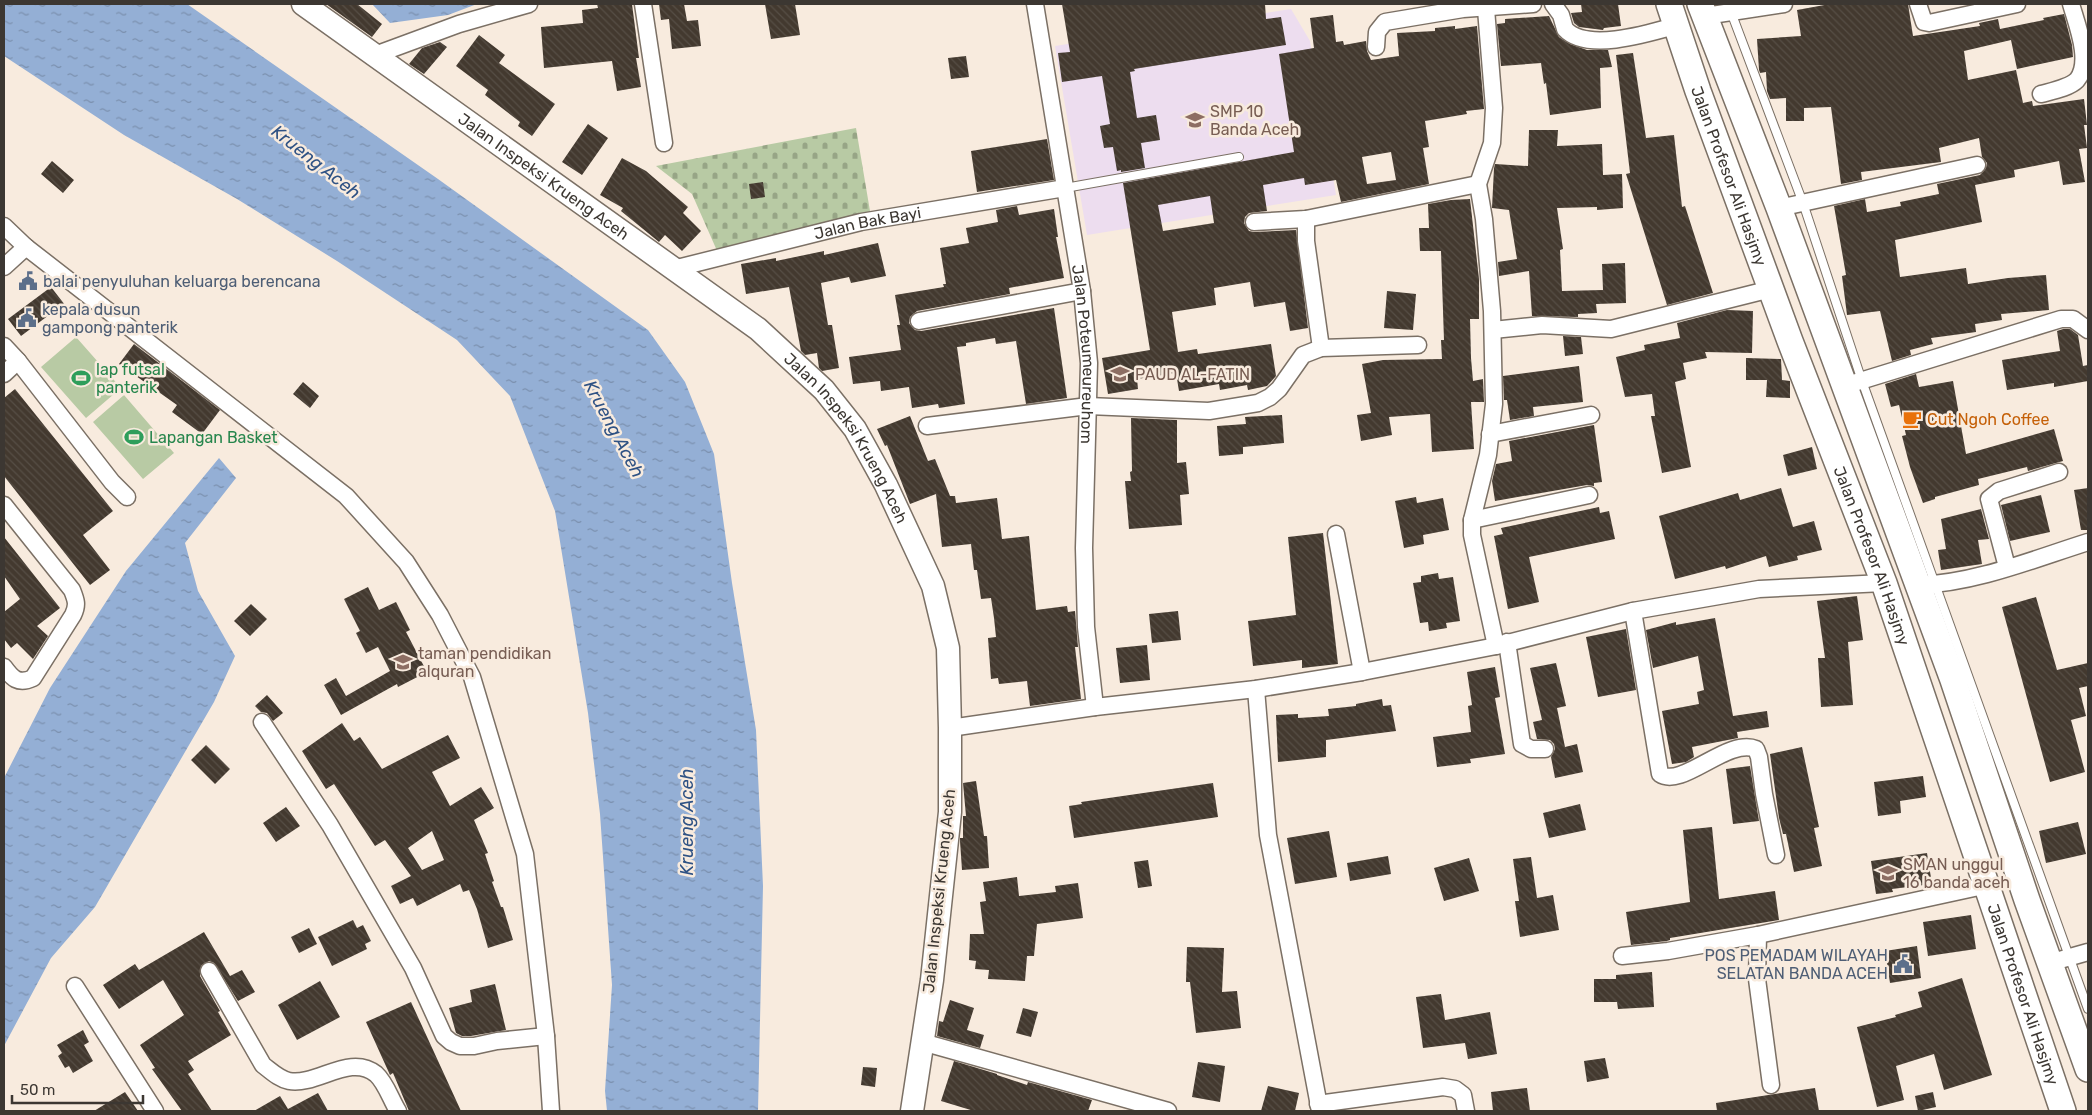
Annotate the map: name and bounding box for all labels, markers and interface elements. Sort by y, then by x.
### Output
street label: Jalan Profesor Ali Hasjmy [1687,83,1771,268]
place label: SMP 10 Banda Aceh [1210,102,1299,139]
street label: Jalan Inspeksi Krueng Aceh [455,109,633,243]
school or university icon: SMP 10 Banda Aceh [1184,109,1206,131]
water label: Krueng Aceh [267,120,365,204]
street label: Jalan Bak Bayi [812,203,922,243]
street label: Jalan Poteumeureuhom [1068,263,1099,444]
public building icon: balai penyuluhan keluarga berencana [17,270,39,292]
place label: balai penyuluhan keluarga berencana [43,272,321,291]
place label: kepala dusun gampong panterik [42,300,179,337]
public building icon: kepala dusun gampong panterik [16,307,38,329]
street label: Jalan Inspeksi Krueng Aceh [780,349,912,526]
place label: lap futsal panterik [96,360,165,397]
school or university icon: PAUD AL-FATIN [1109,363,1131,385]
place label: PAUD AL-FATIN [1135,365,1250,384]
sports icon: lap futsal panterik [70,367,92,389]
water label: Krueng Aceh [579,377,649,481]
cafe icon: Cut Ngoh Coffee [1901,408,1923,430]
place label: Cut Ngoh Coffee [1927,410,2050,429]
sports icon: Lapangan Basket [123,426,145,448]
place label: Lapangan Basket [149,428,278,447]
street label: Jalan Profesor Ali Hasjmy [1830,463,1914,648]
place label: taman pendidikan alquran [418,644,551,681]
school or university icon: taman pendidikan alquran [392,651,414,673]
water label: Krueng Aceh [676,769,698,875]
street label: Jalan Inspeksi Krueng Aceh [919,788,959,994]
place label: SMAN unggul 16 banda aceh [1903,855,2010,892]
school or university icon: SMAN unggul 16 banda aceh [1877,862,1899,884]
street label: Jalan Profesor Ali Hasjmy [1984,901,2063,1087]
place label: POS PEMADAM WILAYAH SELATAN BANDA ACEH [1705,946,1888,983]
public building icon: POS PEMADAM WILAYAH SELATAN BANDA ACEH [1892,953,1914,975]
scale bar [12,1072,144,1104]
text: 50 m [20,1081,55,1099]

